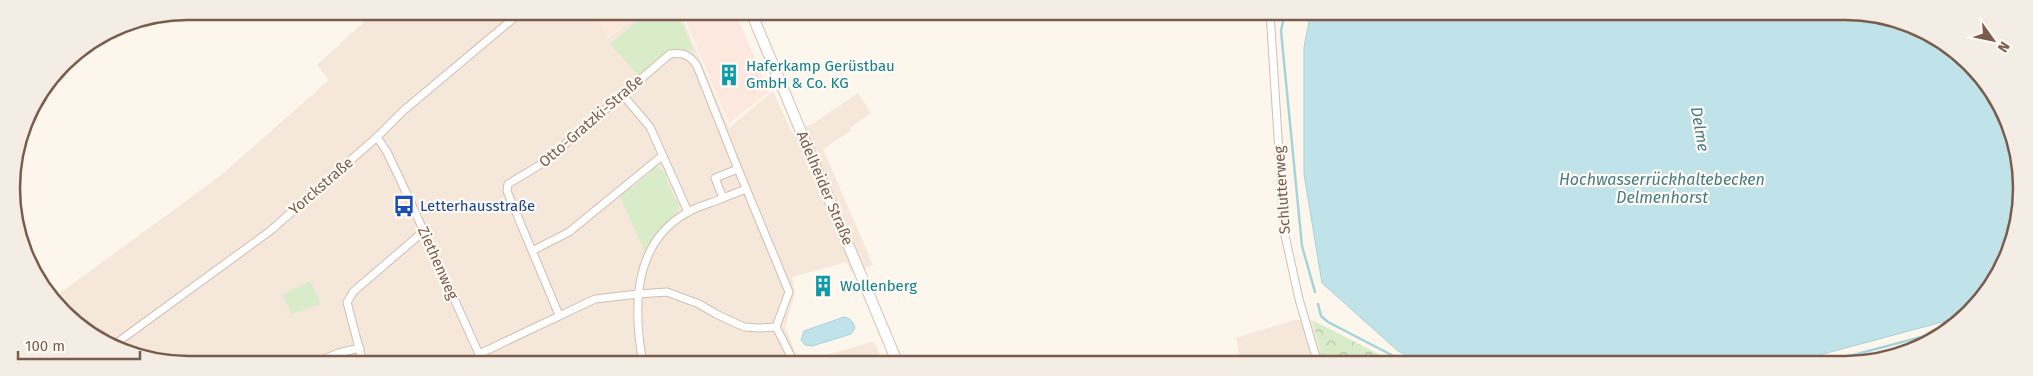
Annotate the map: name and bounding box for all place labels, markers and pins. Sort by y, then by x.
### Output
place label: Haferkamp Gerüstbau GmbH & Co. KG [746,57,895,92]
building icon: Haferkamp Gerüstbau GmbH & Co. KG [716,62,742,88]
bus stop icon: Letterhausstraße [391,193,417,219]
place label: Letterhausstraße [420,197,535,215]
building icon: Wollenberg [810,273,836,299]
place label: Wollenberg [840,277,917,295]

